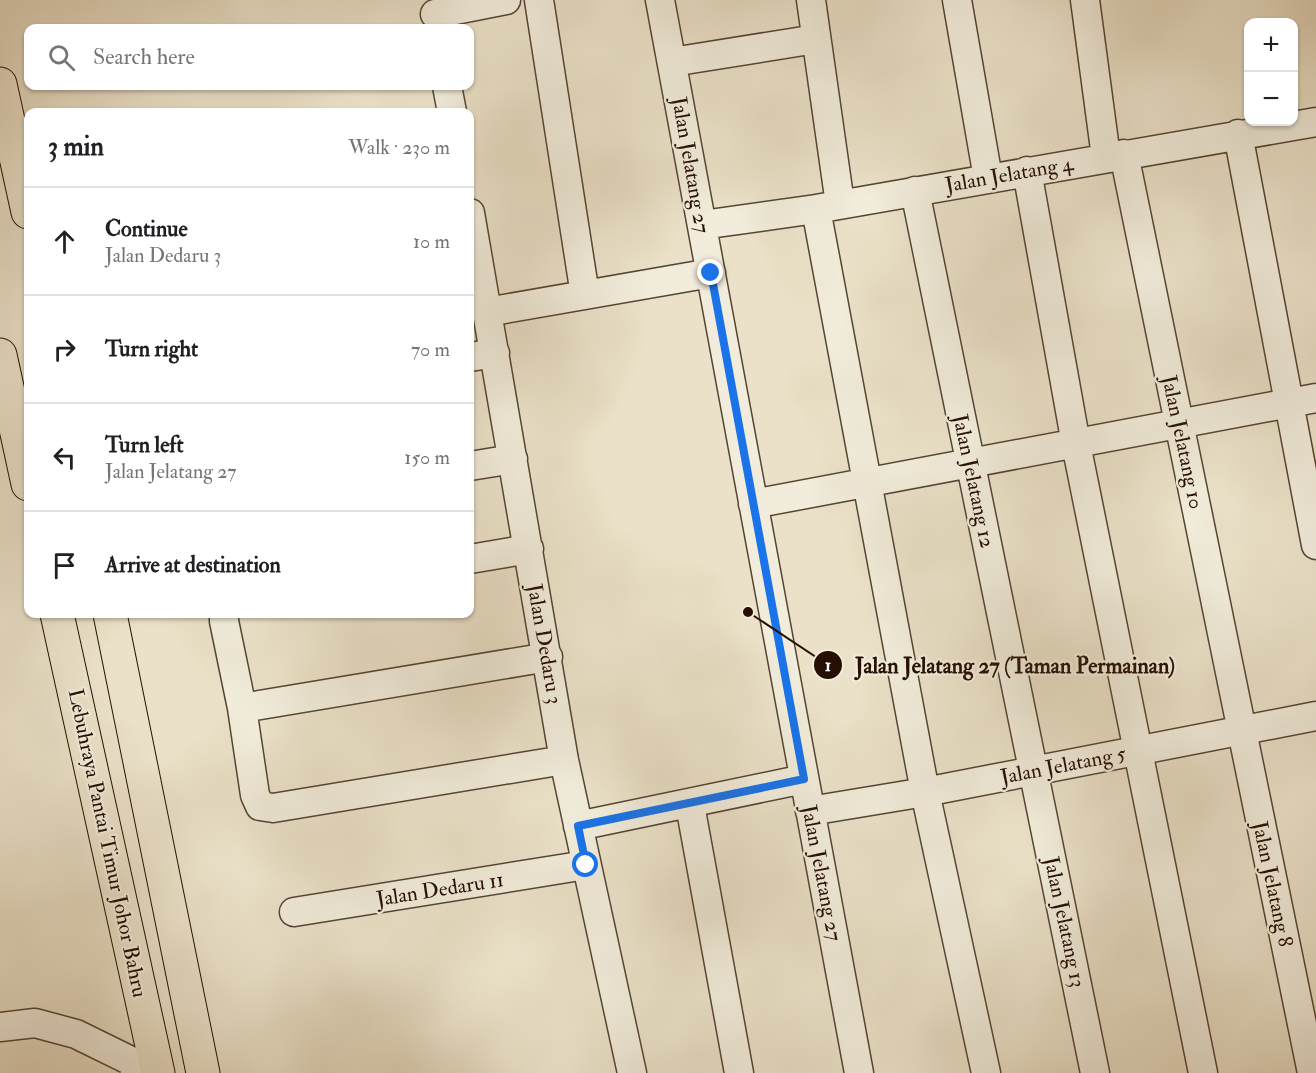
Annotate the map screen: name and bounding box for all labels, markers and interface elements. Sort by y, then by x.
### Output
map controls [1244,18,1298,126]
button: + [1244,18,1298,72]
search box [24,24,474,90]
icon: search [45,41,78,74]
text: Search here [93,43,195,71]
button: − [1244,72,1298,126]
street label: Jalan Jelatang 27 [665,94,716,236]
text: 3 min [48,131,104,163]
text: Walk · 230 m [348,135,450,160]
street label: Jalan Jelatang 4 [942,150,1077,199]
text: Continue [105,215,188,243]
icon: ahead [48,225,81,258]
text: 10 m [413,229,450,254]
text: Jalan Dedaru 3 [105,243,221,268]
route end [697,259,723,285]
icon: right [48,333,81,366]
text: Turn right [105,335,198,363]
text: 70 m [411,337,450,362]
street label: Jalan Jelatang 10 [1155,372,1210,511]
street label: Jalan Jelatang 12 [946,411,1001,550]
text: Turn left [105,431,184,459]
icon: left [48,441,81,474]
text: 150 m [404,445,450,470]
text: Jalan Jelatang 27 [105,459,237,484]
icon: arrive [48,549,81,582]
text: Arrive at destination [105,551,281,579]
street label: Jalan Dedaru 3 [520,581,568,706]
callout: Jalan Jelatang 27 (Taman Permainan) [813,645,1187,685]
text: Jalan Jelatang 27 (Taman Permainan) [854,652,1175,681]
text: 1 [825,654,831,677]
street label: Lebuhraya Pantai Timur Johor Bahru [62,686,153,1000]
street label: Jalan Jelatang 5 [997,740,1129,791]
street label: Jalan Jelatang 27 [795,802,848,944]
street label: Jalan Jelatang 8 [1246,818,1299,950]
route start [572,851,598,877]
street label: Jalan Jelatang 13 [1037,853,1092,990]
street label: Jalan Dedaru 11 [373,866,506,913]

